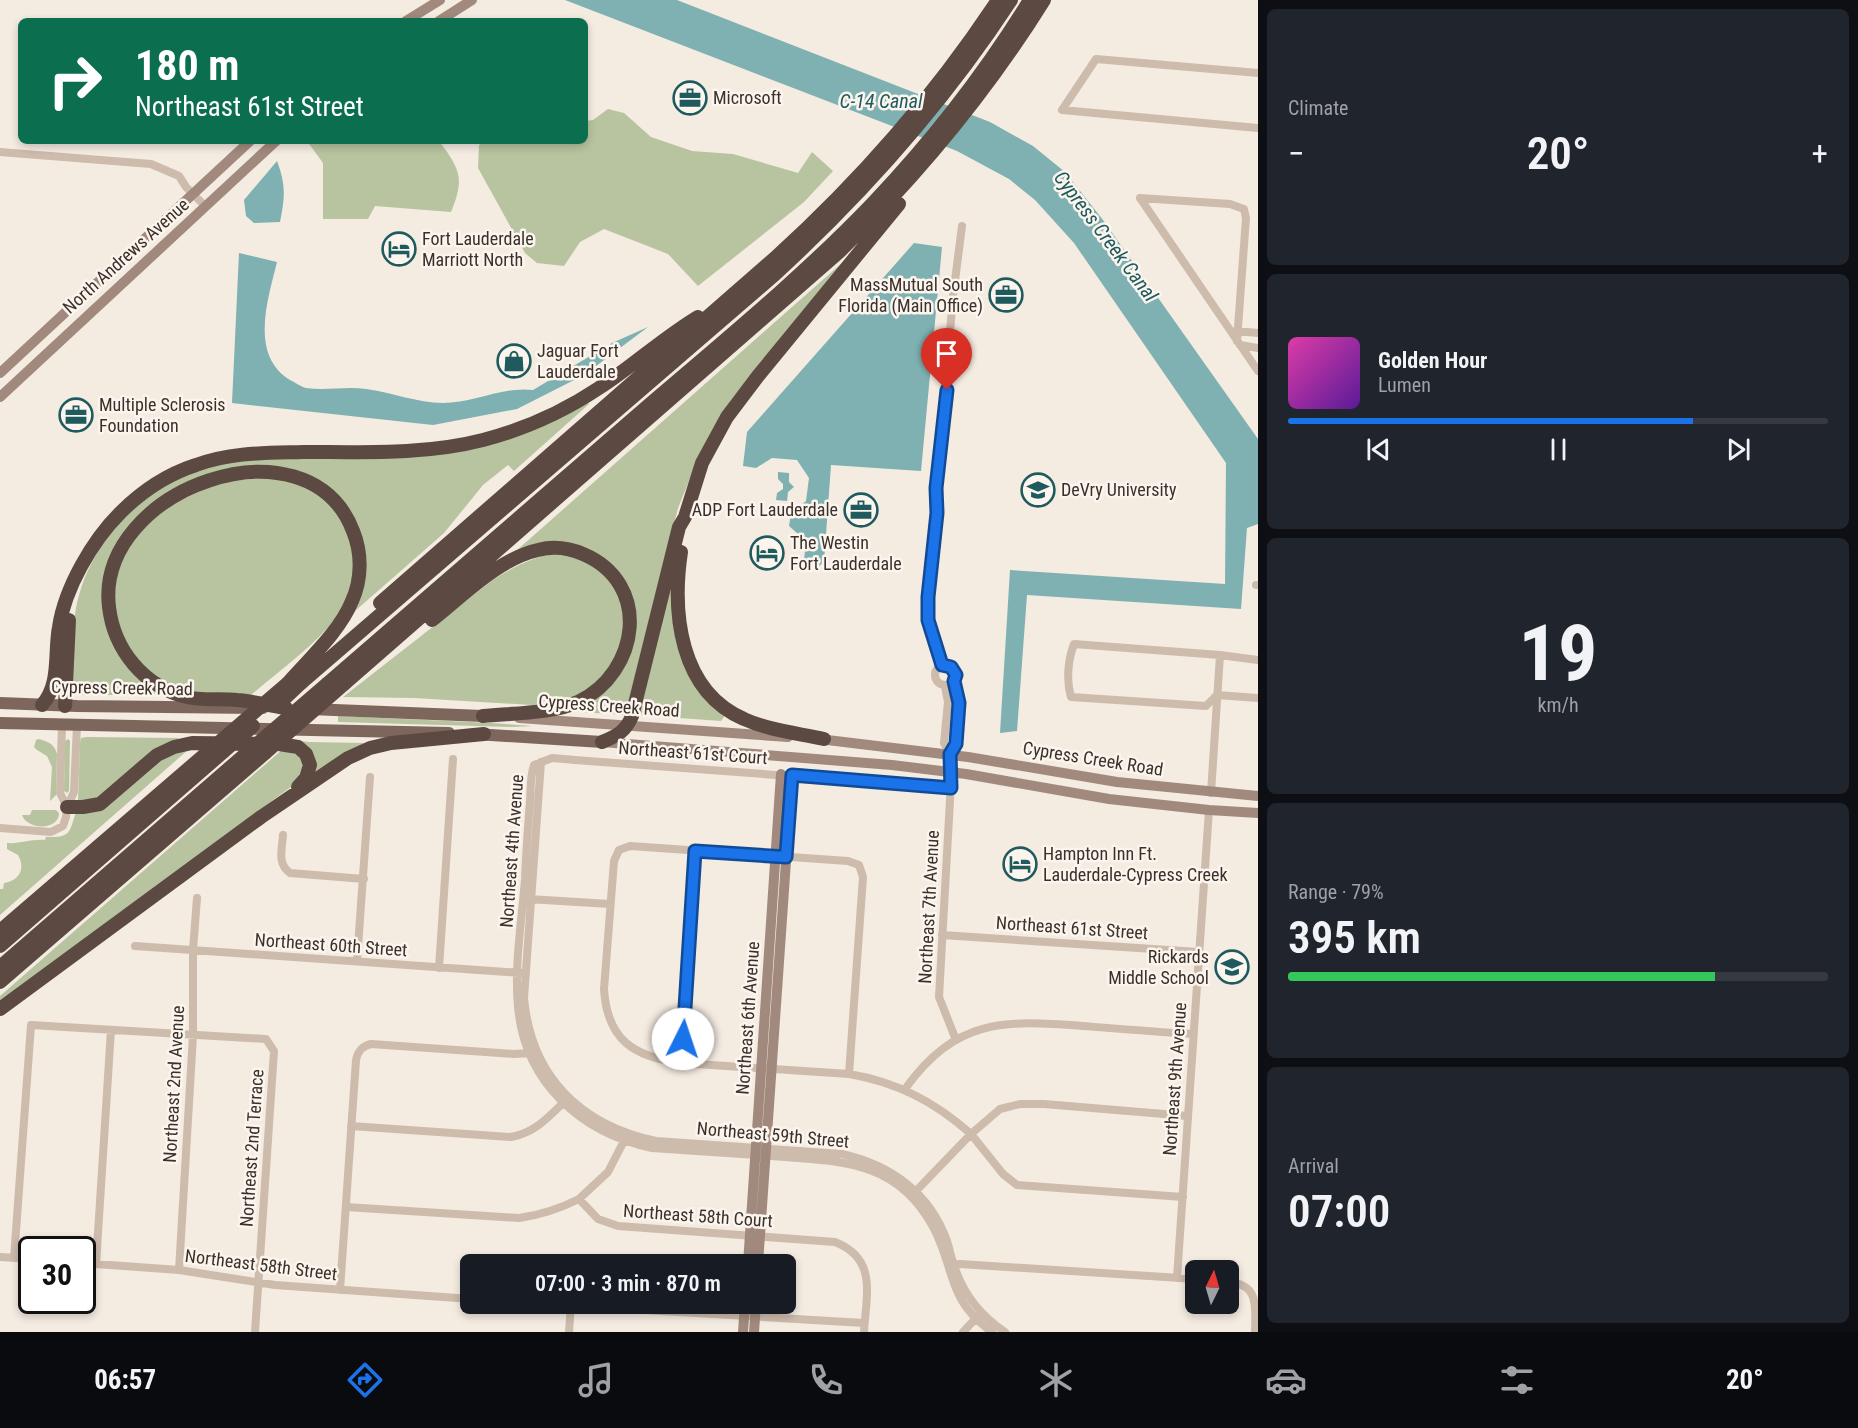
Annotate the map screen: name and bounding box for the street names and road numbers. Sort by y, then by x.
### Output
street label: North Andrews Avenue [58,194,193,318]
street label: Cypress Creek Road [51,676,193,699]
street label: Cypress Creek Road [538,690,680,721]
street label: Northeast 61st Court [618,737,768,768]
street label: Cypress Creek Road [1021,737,1165,780]
street label: Northeast 4th Avenue [496,774,527,928]
street label: Northeast 7th Avenue [914,830,943,984]
street label: Northeast 61st Street [995,912,1149,943]
street label: Northeast 60th Street [254,929,408,960]
street label: Northeast 6th Avenue [732,941,763,1095]
street label: Northeast 9th Avenue [1159,1002,1190,1156]
street label: Northeast 2nd Avenue [159,1005,188,1163]
street label: Northeast 2nd Terrace [236,1068,267,1228]
street label: Northeast 59th Street [696,1117,850,1152]
street label: Northeast 58th Court [623,1200,774,1231]
street label: Northeast 58th Street [184,1245,338,1284]

